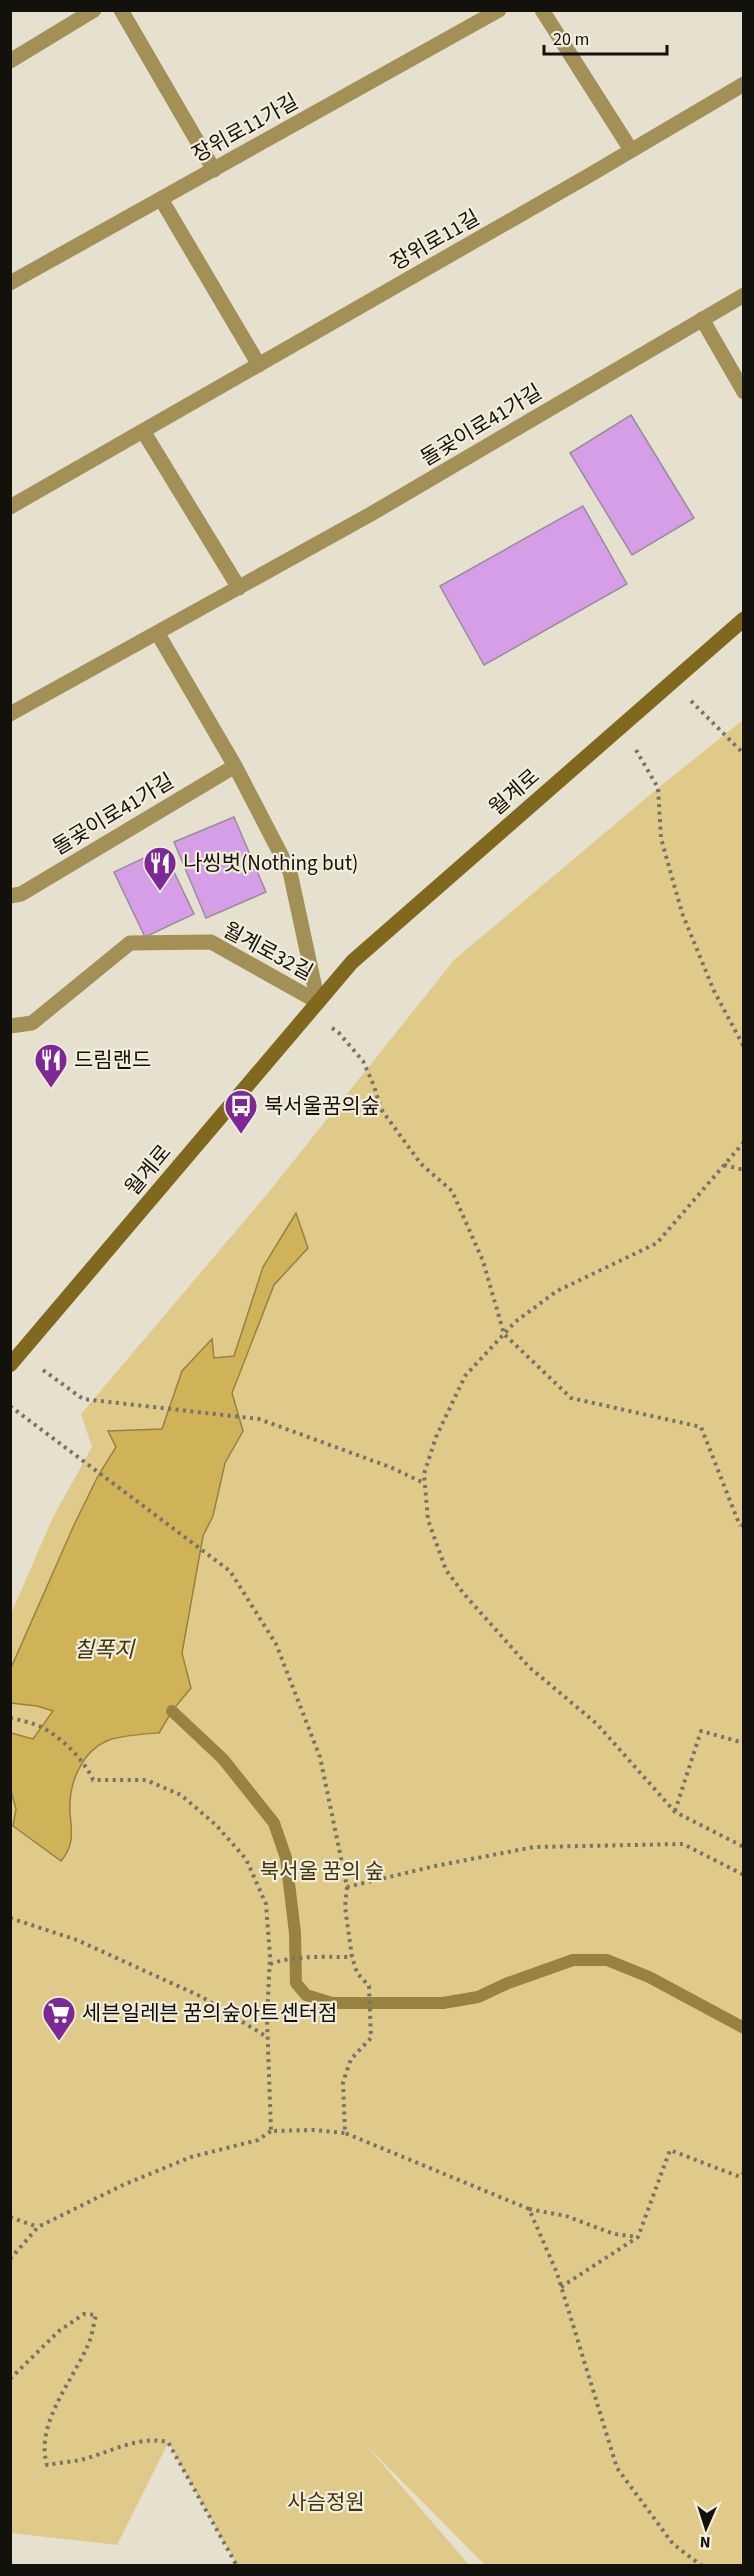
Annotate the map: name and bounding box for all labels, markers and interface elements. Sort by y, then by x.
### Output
scale bar [544,18,667,56]
text: 20 m [553,27,589,52]
street label: 장위로11가길 [186,86,304,170]
street label: 장위로11길 [385,202,485,278]
street label: 돌곶이로41가길 [415,377,547,473]
street label: 월계로 [482,762,546,822]
street label: 돌곶이로41가길 [47,766,179,862]
restaurant icon: 나씽벗(Nothing but) [142,845,178,892]
place label: 나씽벗(Nothing but) [183,848,358,878]
street label: 월계로32길 [218,915,318,987]
restaurant icon: 드림랜드 [33,1042,69,1089]
place label: 드림랜드 [74,1045,151,1075]
bus stop icon: 북서울꿈의숲 [223,1088,259,1135]
place label: 북서울꿈의숲 [264,1091,380,1121]
street label: 월계로 [118,1138,178,1202]
water label: 칠폭지 [74,1634,136,1666]
park label: 북서울 꿈의 숲 [260,1856,384,1886]
supermarket icon: 세븐일레븐 꿈의숲아트센터점 [41,1995,77,2042]
place label: 세븐일레븐 꿈의숲아트센터점 [82,1998,337,2028]
park label: 사슴정원 [287,2487,365,2517]
north arrow [676,2498,736,2558]
text: N [699,2531,711,2553]

